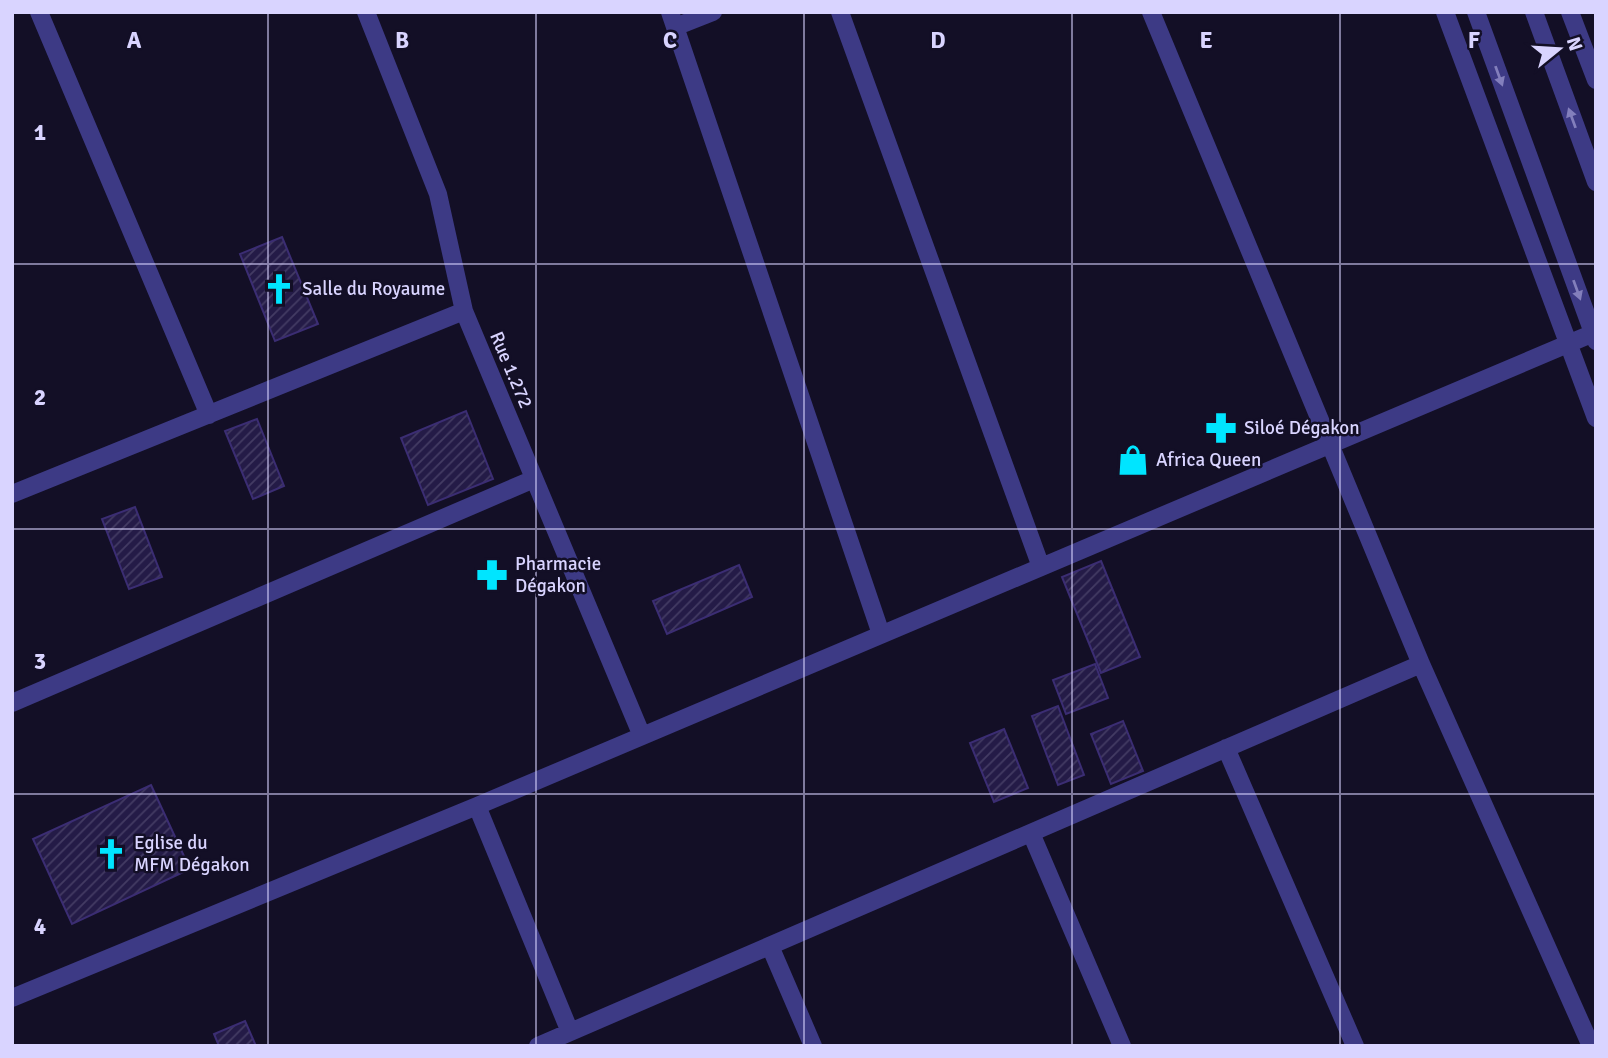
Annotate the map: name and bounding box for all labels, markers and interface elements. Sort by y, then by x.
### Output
north arrow [1524,14,1594,84]
text: A [127,26,142,55]
text: B [395,26,409,55]
text: C [663,26,677,55]
text: D [930,26,946,55]
text: E [1199,26,1213,55]
text: F [1468,26,1480,55]
text: N [1561,34,1588,54]
one-way arrow [1494,66,1505,87]
one-way arrow [1567,108,1578,129]
text: 1 [34,118,46,147]
church icon: Salle du Royaume [262,272,296,306]
place label: Salle du Royaume [302,277,445,301]
one-way arrow [1572,280,1583,301]
street label: Rue 1.272 [484,328,538,412]
text: 2 [34,383,46,412]
pharmacy icon: Siloé Dégakon [1204,411,1238,445]
place label: Siloé Dégakon [1244,416,1360,440]
shop icon: Africa Queen [1116,443,1150,477]
place label: Africa Queen [1156,448,1261,472]
place label: Pharmacie Dégakon [515,552,601,598]
pharmacy icon: Pharmacie Dégakon [475,558,509,592]
text: 3 [34,647,46,676]
place label: Eglise du MFM Dégakon [134,831,250,877]
church icon: Eglise du MFM Dégakon [94,837,128,871]
text: 4 [34,912,46,941]

